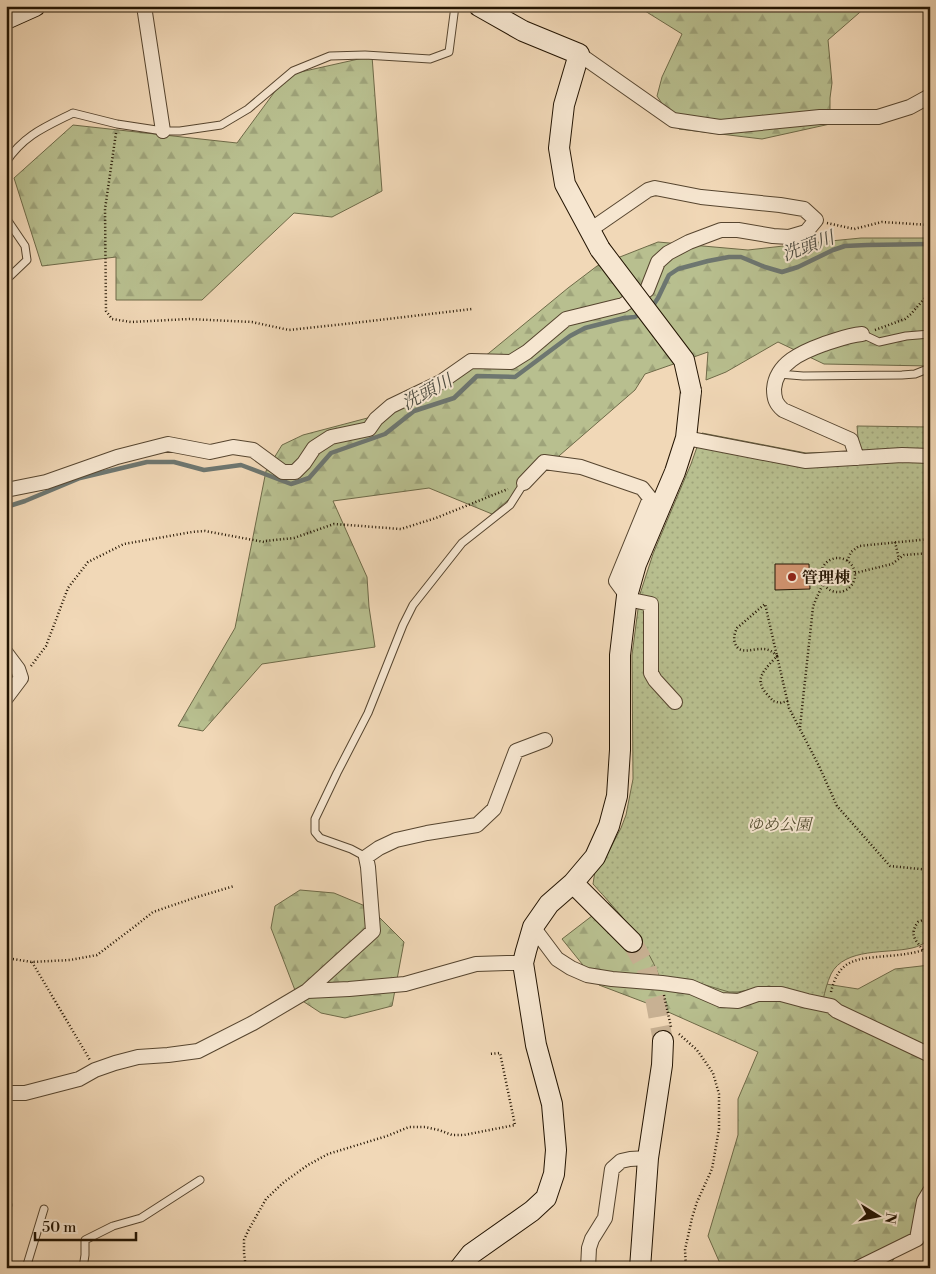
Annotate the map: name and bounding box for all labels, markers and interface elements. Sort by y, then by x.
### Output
water label: 洗頭川 [779,226,839,267]
water label: 洗頭川 [398,369,458,415]
place label: 管理棟 [802,568,850,588]
marker: 管理棟 [786,571,798,583]
park label: ゆめ公園 [747,815,814,835]
north arrow [854,1192,904,1242]
scale bar [35,1209,136,1241]
text: N [880,1211,900,1225]
text: 50 m [42,1218,76,1237]

